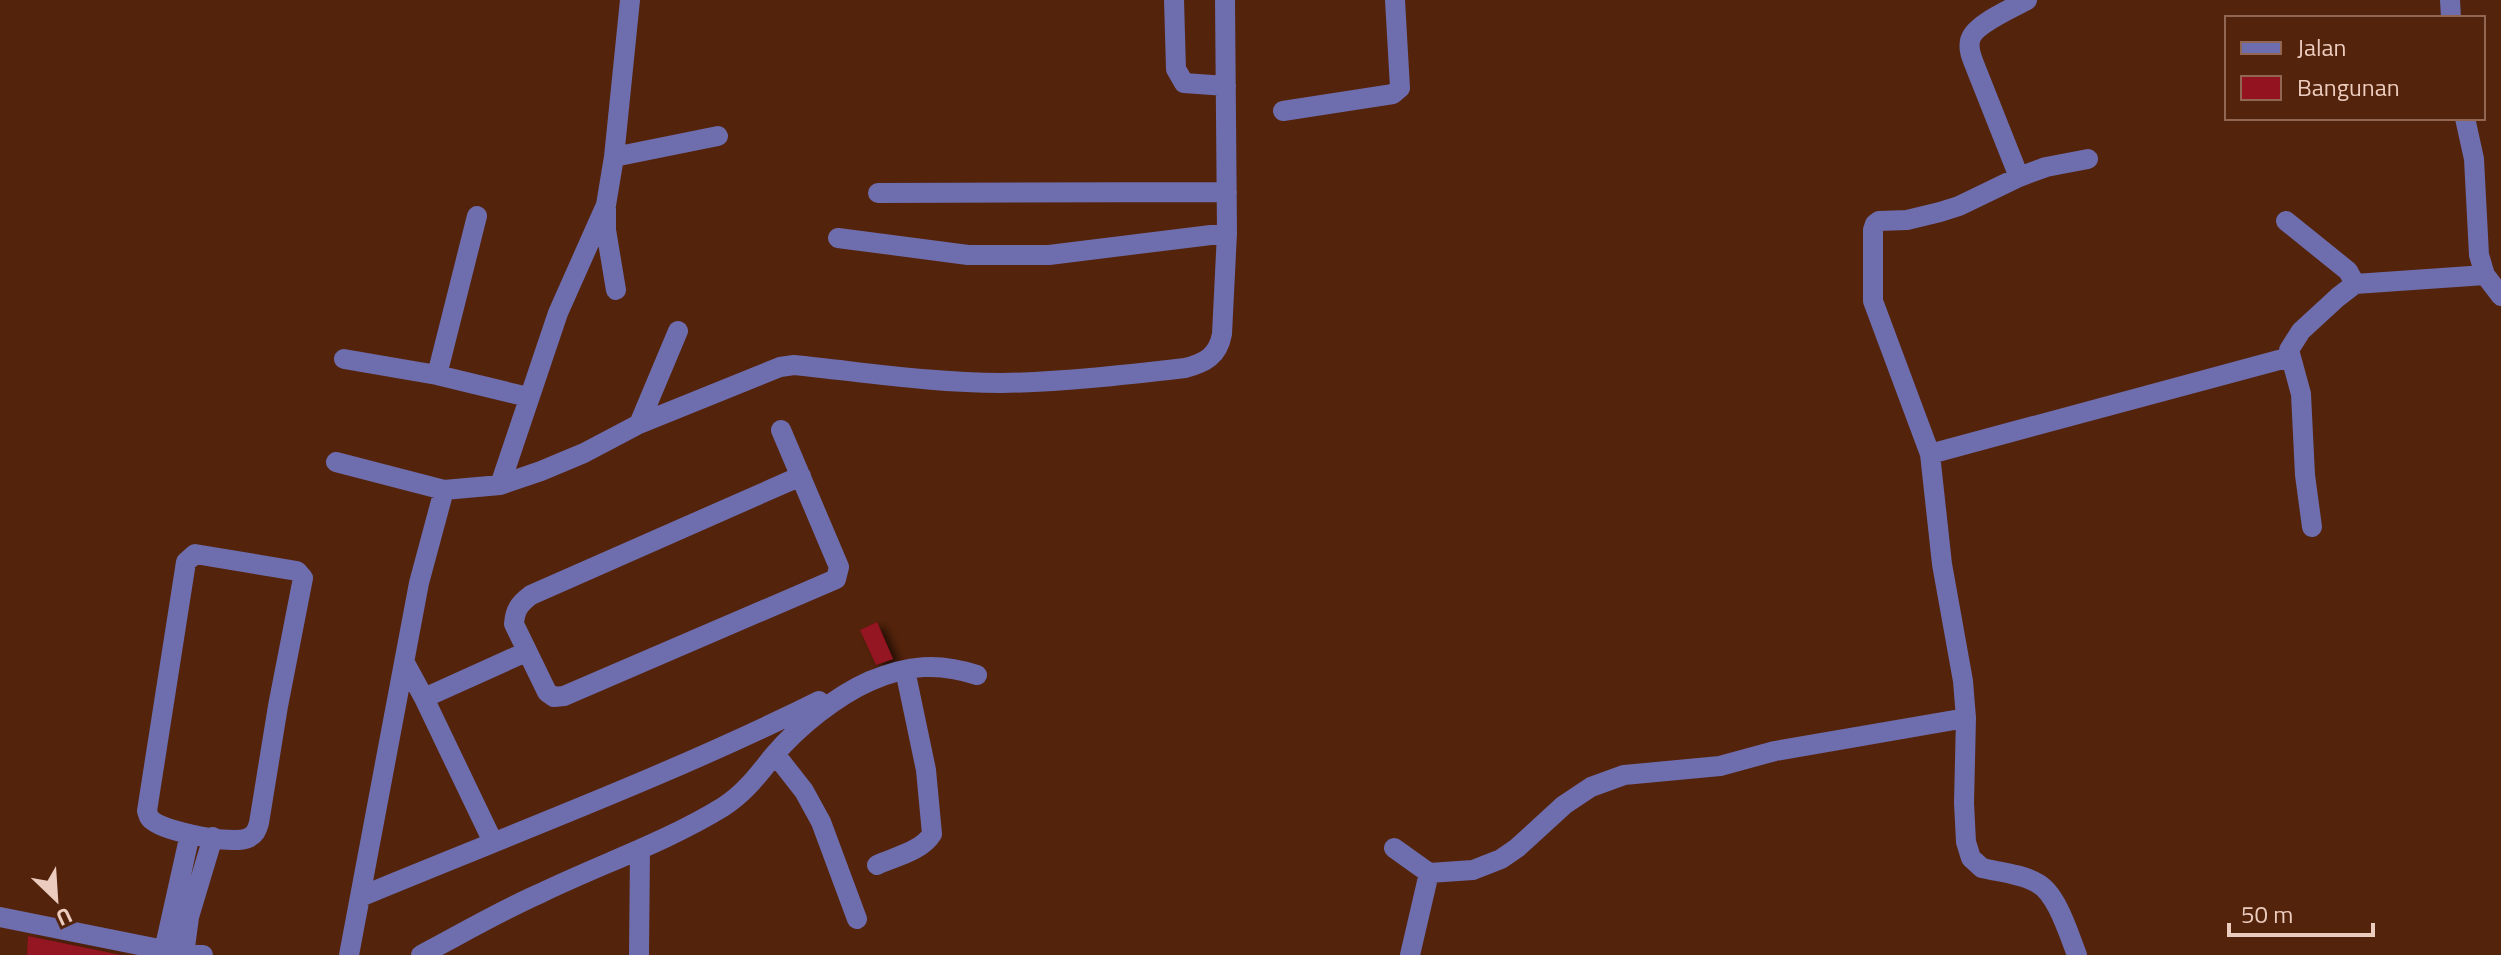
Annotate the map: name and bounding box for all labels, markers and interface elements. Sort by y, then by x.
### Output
legend [2225,16,2485,120]
text: Jalan [2297,29,2346,65]
text: Bangunan [2297,69,2400,105]
north arrow [16,859,96,939]
scale bar [2229,887,2373,937]
text: 50 m [2241,896,2293,932]
text: U [51,899,78,936]

